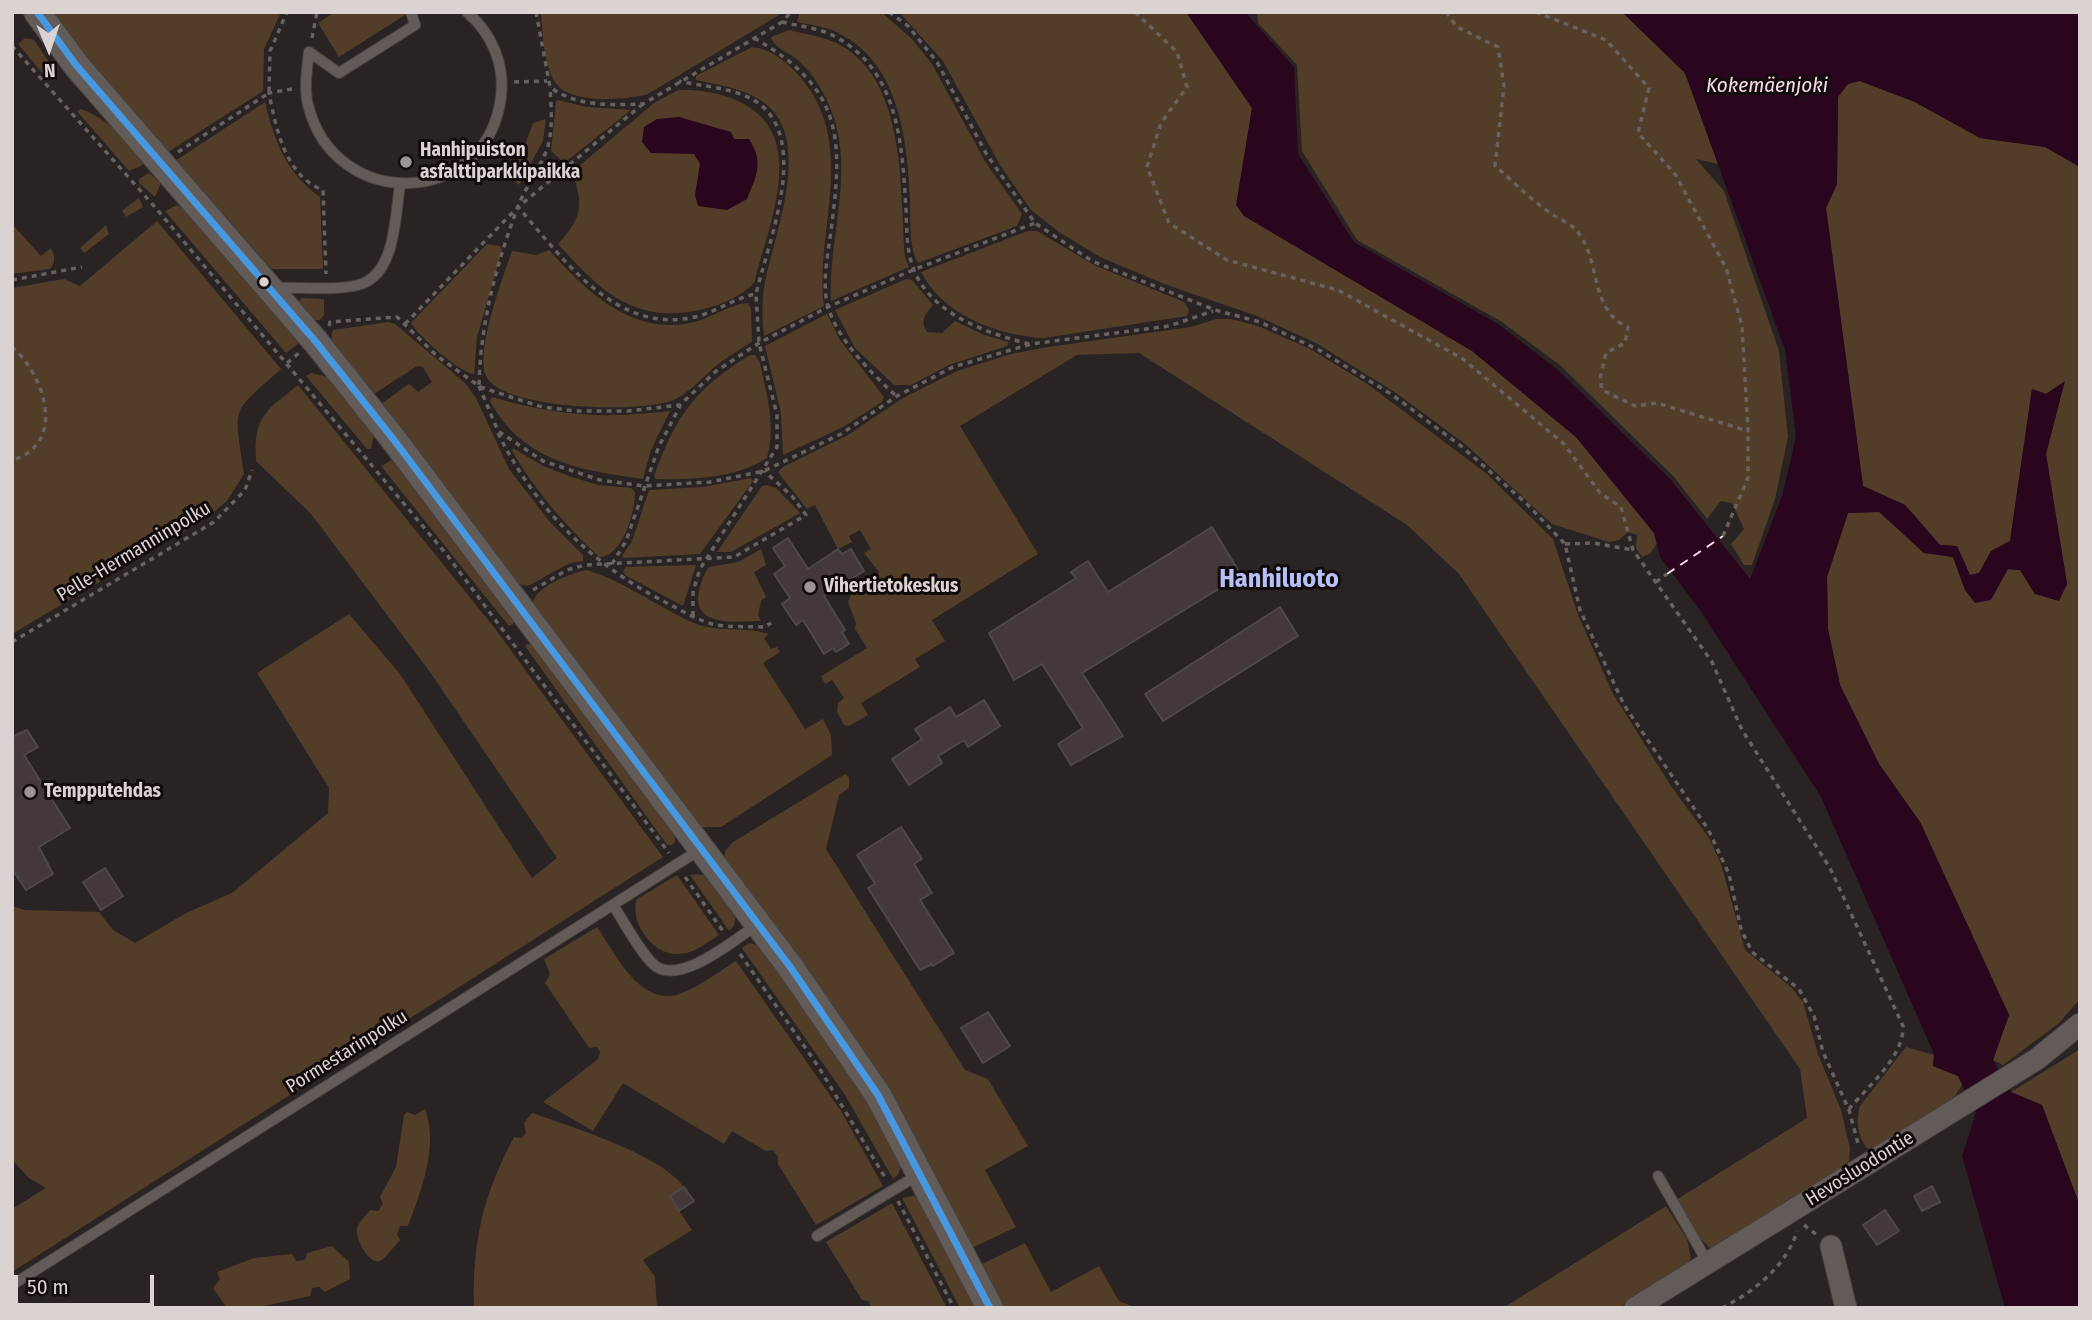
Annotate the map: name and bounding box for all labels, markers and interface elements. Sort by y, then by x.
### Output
north arrow [14,14,84,84]
text: N [44,59,56,82]
water label: Kokemäenjoki [1706,73,1828,99]
place label: Hanhipuiston asfalttiparkkipaikka [420,140,580,184]
marker: Hanhipuiston asfalttiparkkipaikka [398,154,414,170]
unlabelled marker [257,275,271,289]
street label: Pelle-Hermanninpolku [53,497,215,607]
district label: Hanhiluoto [1219,564,1339,596]
place label: Vihertietokeskus [824,576,958,598]
marker: Vihertietokeskus [802,579,818,595]
place label: Tempputehdas [44,781,161,803]
marker: Tempputehdas [22,784,38,800]
street label: Pormestarinpolku [282,1006,412,1098]
street label: Hevosluodontie [1802,1127,1918,1211]
scale bar [18,1260,158,1304]
text: 50 m [27,1274,69,1300]

